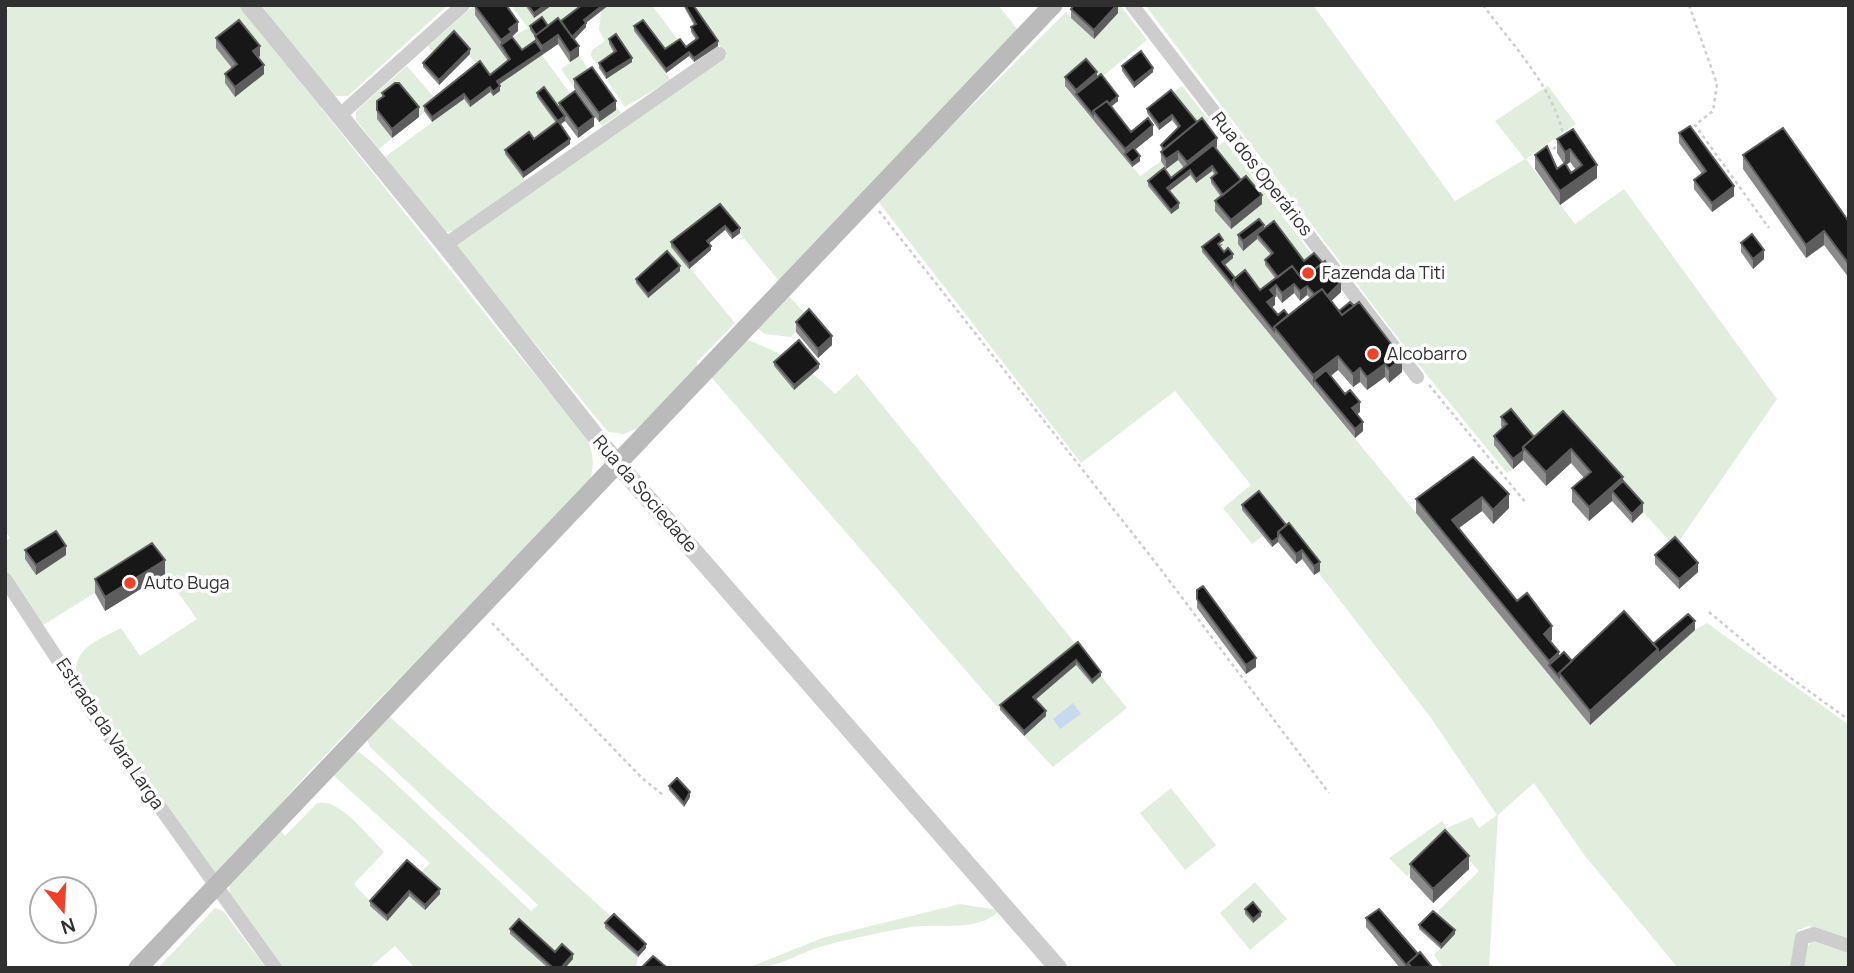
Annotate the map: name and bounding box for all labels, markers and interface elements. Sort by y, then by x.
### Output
street label: Rua dos Operários [1207,107,1319,240]
place label: Fazenda da Titi [1322,260,1445,284]
marker: Fazenda da Titi [1300,265,1316,281]
place label: Alcobarro [1387,341,1467,365]
marker: Alcobarro [1365,346,1381,362]
street label: Rua da Sociedade [588,430,703,557]
place label: Auto Buga [144,570,230,594]
marker: Auto Buga [122,575,138,591]
street label: Estrada da Vara Larga [51,653,170,814]
north arrow [28,875,98,945]
text: N [58,912,79,941]

